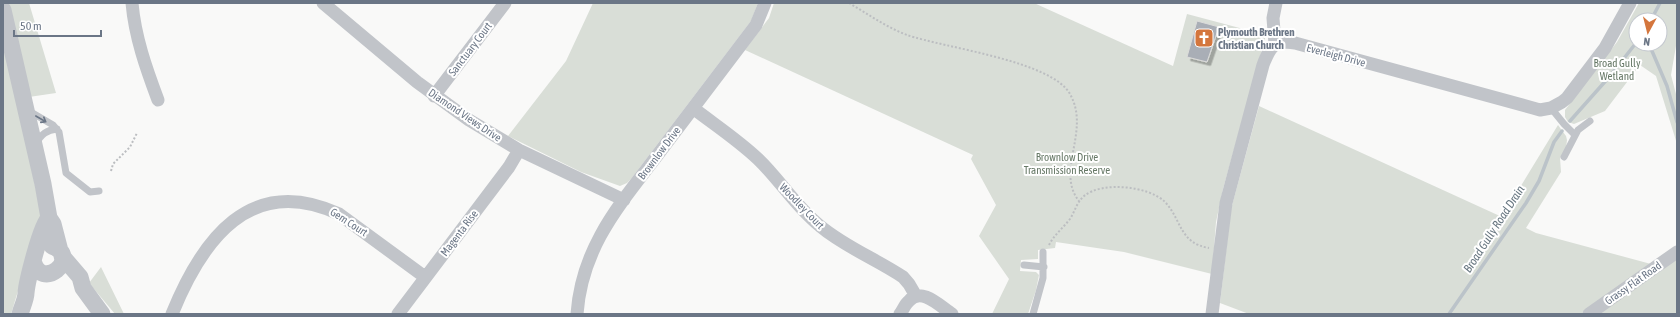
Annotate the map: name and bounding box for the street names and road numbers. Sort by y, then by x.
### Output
street label: Sanctuary Court [446,20,494,78]
street label: Everleigh Drive [1305,41,1367,69]
street label: Diamond Views Drive [426,86,504,144]
street label: Brownlow Drive [635,124,683,182]
street label: Woodley Court [777,181,827,231]
street label: Gem Court [328,206,370,238]
street label: Magenta Rise [438,208,480,258]
street label: Grassy Flat Road [1603,259,1663,307]

